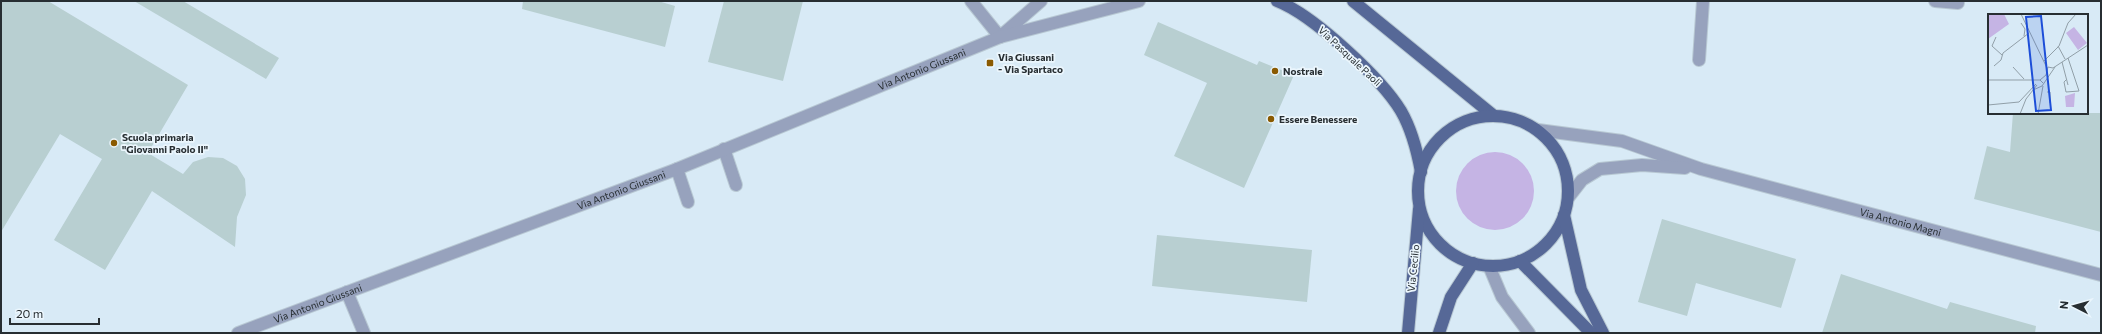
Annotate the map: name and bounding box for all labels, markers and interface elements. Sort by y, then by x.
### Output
inset map [1988,14,2088,114]
street label: Via Pasquale Paoli [1316,24,1384,88]
street label: Via Antonio Giussani [876,46,967,92]
place label: Via Giussani - Via Spartaco [998,51,1063,75]
marker: Via Giussani - Via Spartaco [985,58,995,68]
place label: Nostrale [1283,65,1322,77]
marker: Nostrale [1270,66,1280,76]
place label: Essere Benessere [1279,113,1357,125]
marker: Essere Benessere [1266,114,1276,124]
place label: Scuola primaria "Giovanni Paolo II" [122,131,208,155]
marker: Scuola primaria "Giovanni Paolo II" [109,138,119,148]
street label: Via Antonio Giussani [575,168,667,212]
street label: Via Antonio Magni [1858,205,1943,238]
street label: Via Cecilio [1405,244,1421,292]
street label: Via Antonio Giussani [272,281,364,325]
north arrow [2054,286,2094,326]
scale bar [10,300,99,326]
text: N [2057,300,2070,310]
text: 20 m [16,306,43,320]

